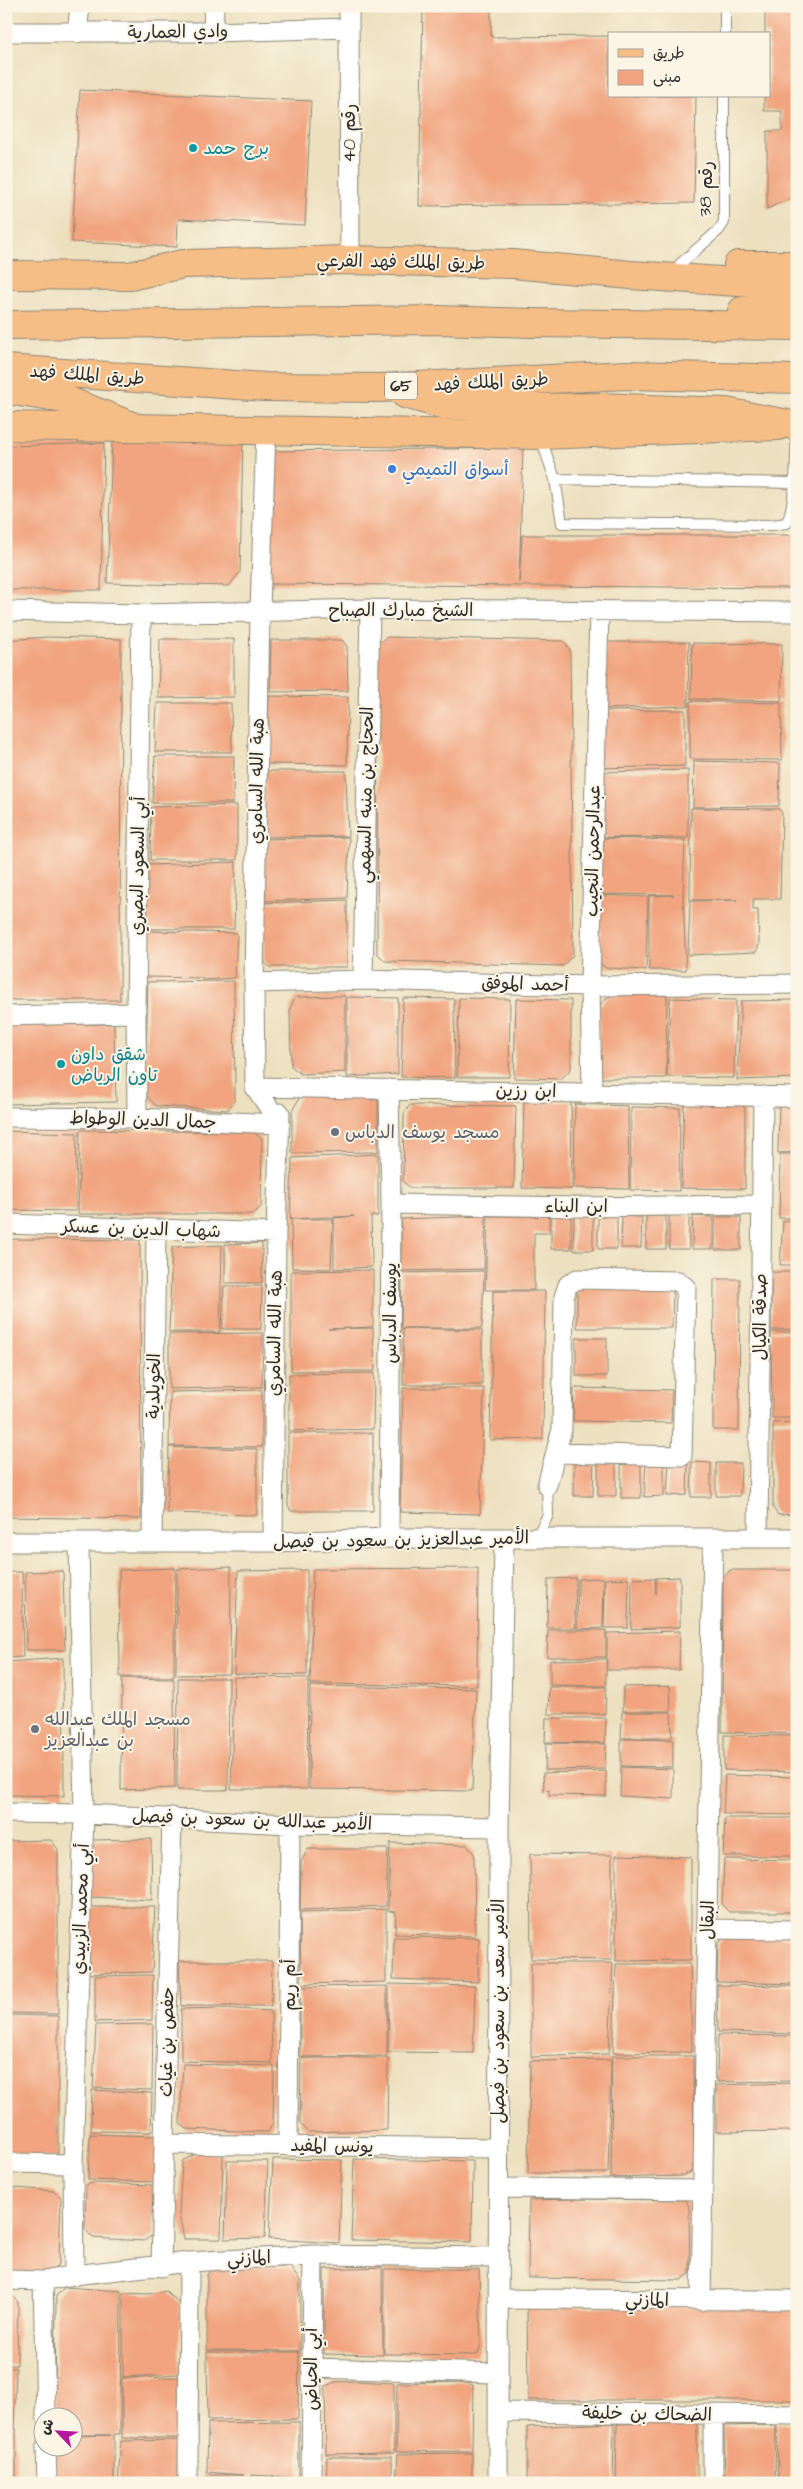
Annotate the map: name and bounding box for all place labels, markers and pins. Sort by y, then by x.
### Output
place label: برج حمد [203,136,269,161]
marker: برج حمد [187,142,199,154]
place label: أسواق التميمي [402,457,509,485]
marker: أسواق التميمي [386,463,398,475]
place label: شقق داون تاون الرياض [71,1042,158,1088]
marker: شقق داون تاون الرياض [55,1058,67,1070]
place label: مسجد يوسف الدباس [345,1120,499,1145]
marker: مسجد يوسف الدباس [329,1126,341,1138]
place label: مسجد الملك عبدالله بن عبدالعزيز [43,1707,191,1753]
marker: مسجد الملك عبدالله بن عبدالعزيز [29,1723,41,1735]

